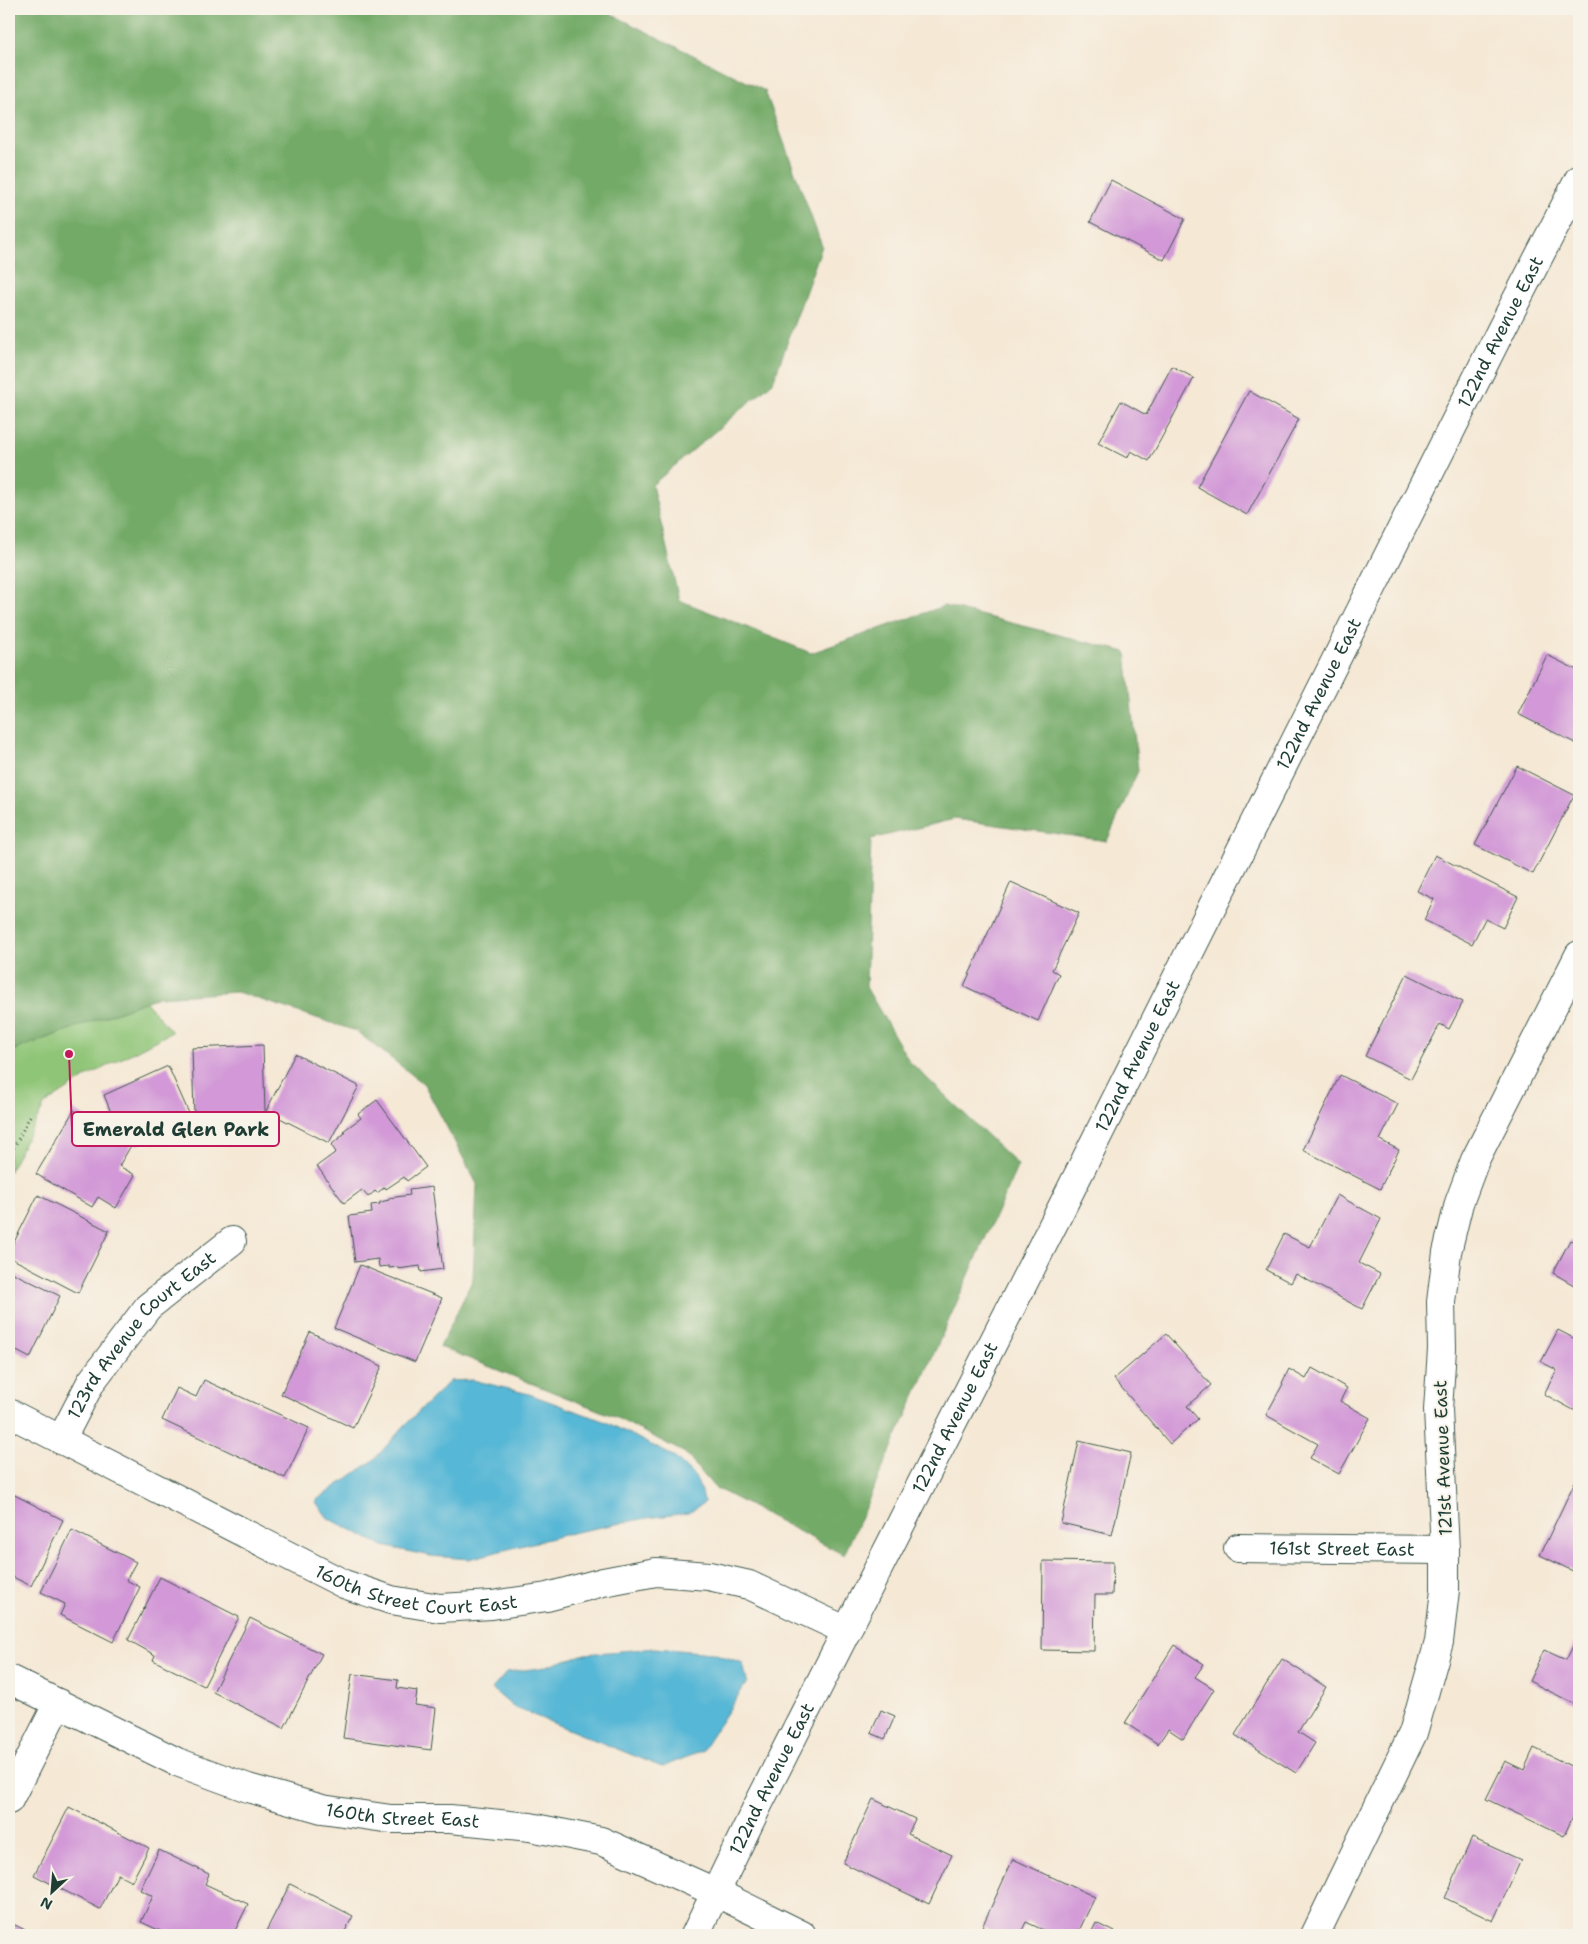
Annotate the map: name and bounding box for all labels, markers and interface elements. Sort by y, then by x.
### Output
street label: 122nd Avenue East [1452,252,1549,412]
street label: 122nd Avenue East [1271,614,1367,774]
street label: 122nd Avenue East [1089,976,1186,1136]
callout: Emerald Glen Park [72,1112,279,1146]
text: Emerald Glen Park [82,1117,270,1142]
street label: 123rd Avenue Court East [62,1246,221,1423]
street label: 122nd Avenue East [906,1338,1004,1498]
street label: 121st Avenue East [1428,1380,1458,1536]
street label: 161st Street East [1269,1536,1415,1562]
street label: 160th Street Court East [311,1559,519,1620]
street label: 122nd Avenue East [724,1699,820,1859]
street label: 160th Street East [324,1798,481,1834]
north arrow [28,1866,78,1916]
text: N [37,1893,55,1914]

